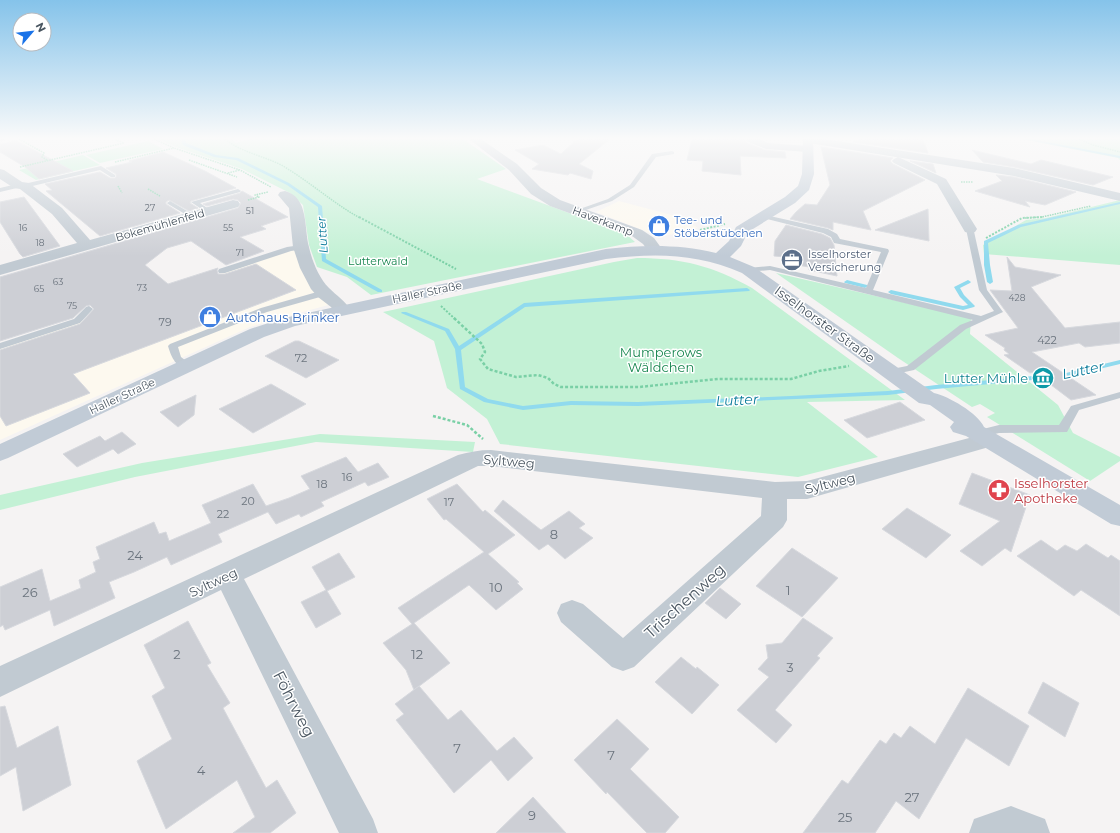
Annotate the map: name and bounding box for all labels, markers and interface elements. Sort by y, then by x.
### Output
north arrow [12,12,52,52]
text: N [33,20,49,35]
house number: 27 [145,202,155,213]
street label: Haverkamp [571,203,635,239]
house number: 51 [246,205,254,216]
street label: Bokemühlenfeld [114,206,206,244]
shop icon: Tee- und Stöberstübchen [646,213,672,239]
place label: Tee- und Stöberstübchen [674,213,763,240]
water label: Lutter [313,216,331,254]
house number: 16 [19,222,28,233]
house number: 55 [223,222,233,233]
house number: 18 [36,237,45,248]
house number: 71 [236,247,244,258]
office icon: Isselhorster Versicherung [779,247,805,273]
place label: Isselhorster Versicherung [808,247,881,274]
park label: Lutterwald [348,254,408,268]
house number: 63 [53,276,63,287]
street label: Haller Straße [391,278,464,306]
house number: 73 [137,282,147,293]
street label: Isselhorster Straße [772,282,878,366]
house number: 65 [34,283,44,294]
house number: 428 [1009,292,1026,303]
house number: 75 [67,300,77,311]
shop icon: Autohaus Brinker [197,304,223,330]
place label: Autohaus Brinker [226,309,340,325]
house number: 79 [158,315,172,329]
house number: 422 [1037,333,1057,347]
park label: Mumperows Wäldchen [620,344,702,375]
house number: 72 [295,351,307,365]
water label: Lutter [1060,357,1106,383]
museum icon: Lutter Mühle [1030,365,1056,391]
place label: Lutter Mühle [944,370,1028,386]
street label: Haller Straße [87,375,157,417]
water label: Lutter [715,390,759,410]
street label: Syltweg [483,451,535,471]
street label: Syltweg [803,469,857,497]
house number: 16 [342,470,353,484]
place label: Isselhorster Apotheke [1014,475,1089,506]
house number: 18 [317,477,328,491]
pharmacy icon: Isselhorster Apotheke [986,477,1012,503]
house number: 20 [241,494,255,508]
house number: 17 [444,495,454,509]
house number: 22 [217,507,229,521]
house number: 8 [550,526,558,542]
house number: 24 [127,547,143,563]
street label: Trischenweg [641,560,729,642]
street label: Syltweg [186,564,240,600]
house number: 10 [489,579,503,595]
house number: 1 [786,582,790,598]
house number: 26 [22,584,38,600]
house number: 2 [173,646,181,662]
house number: 12 [411,646,423,662]
house number: 3 [786,659,794,675]
street label: Föhrweg [269,668,319,740]
house number: 7 [453,740,461,756]
house number: 7 [607,747,615,763]
house number: 4 [197,762,206,778]
house number: 27 [904,789,920,805]
house number: 9 [528,807,536,823]
house number: 25 [838,809,852,825]

